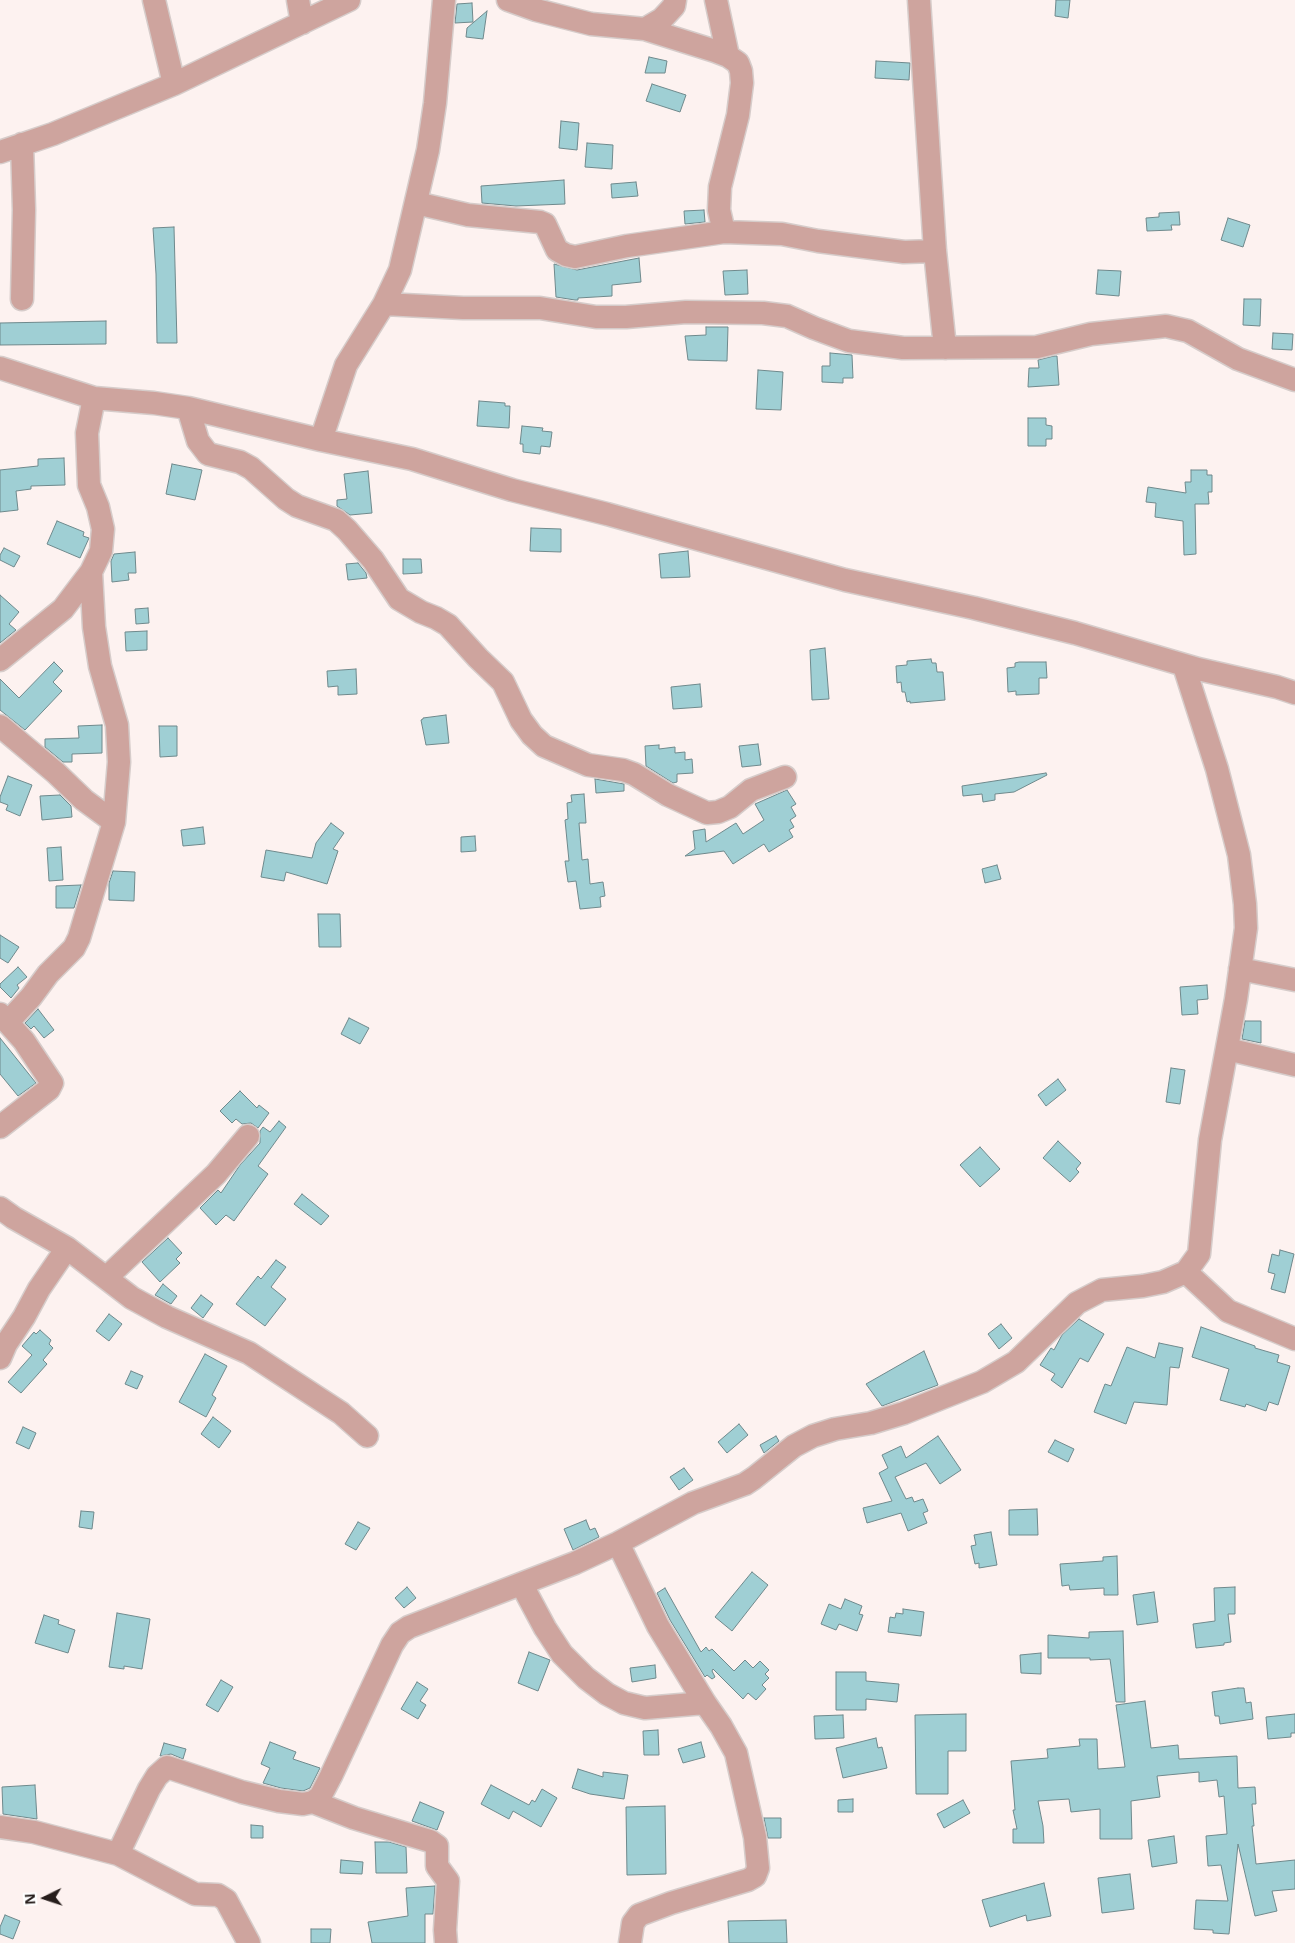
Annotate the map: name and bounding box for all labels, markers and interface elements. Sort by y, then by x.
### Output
north arrow [20,1873,70,1923]
text: N [20,1893,39,1905]

